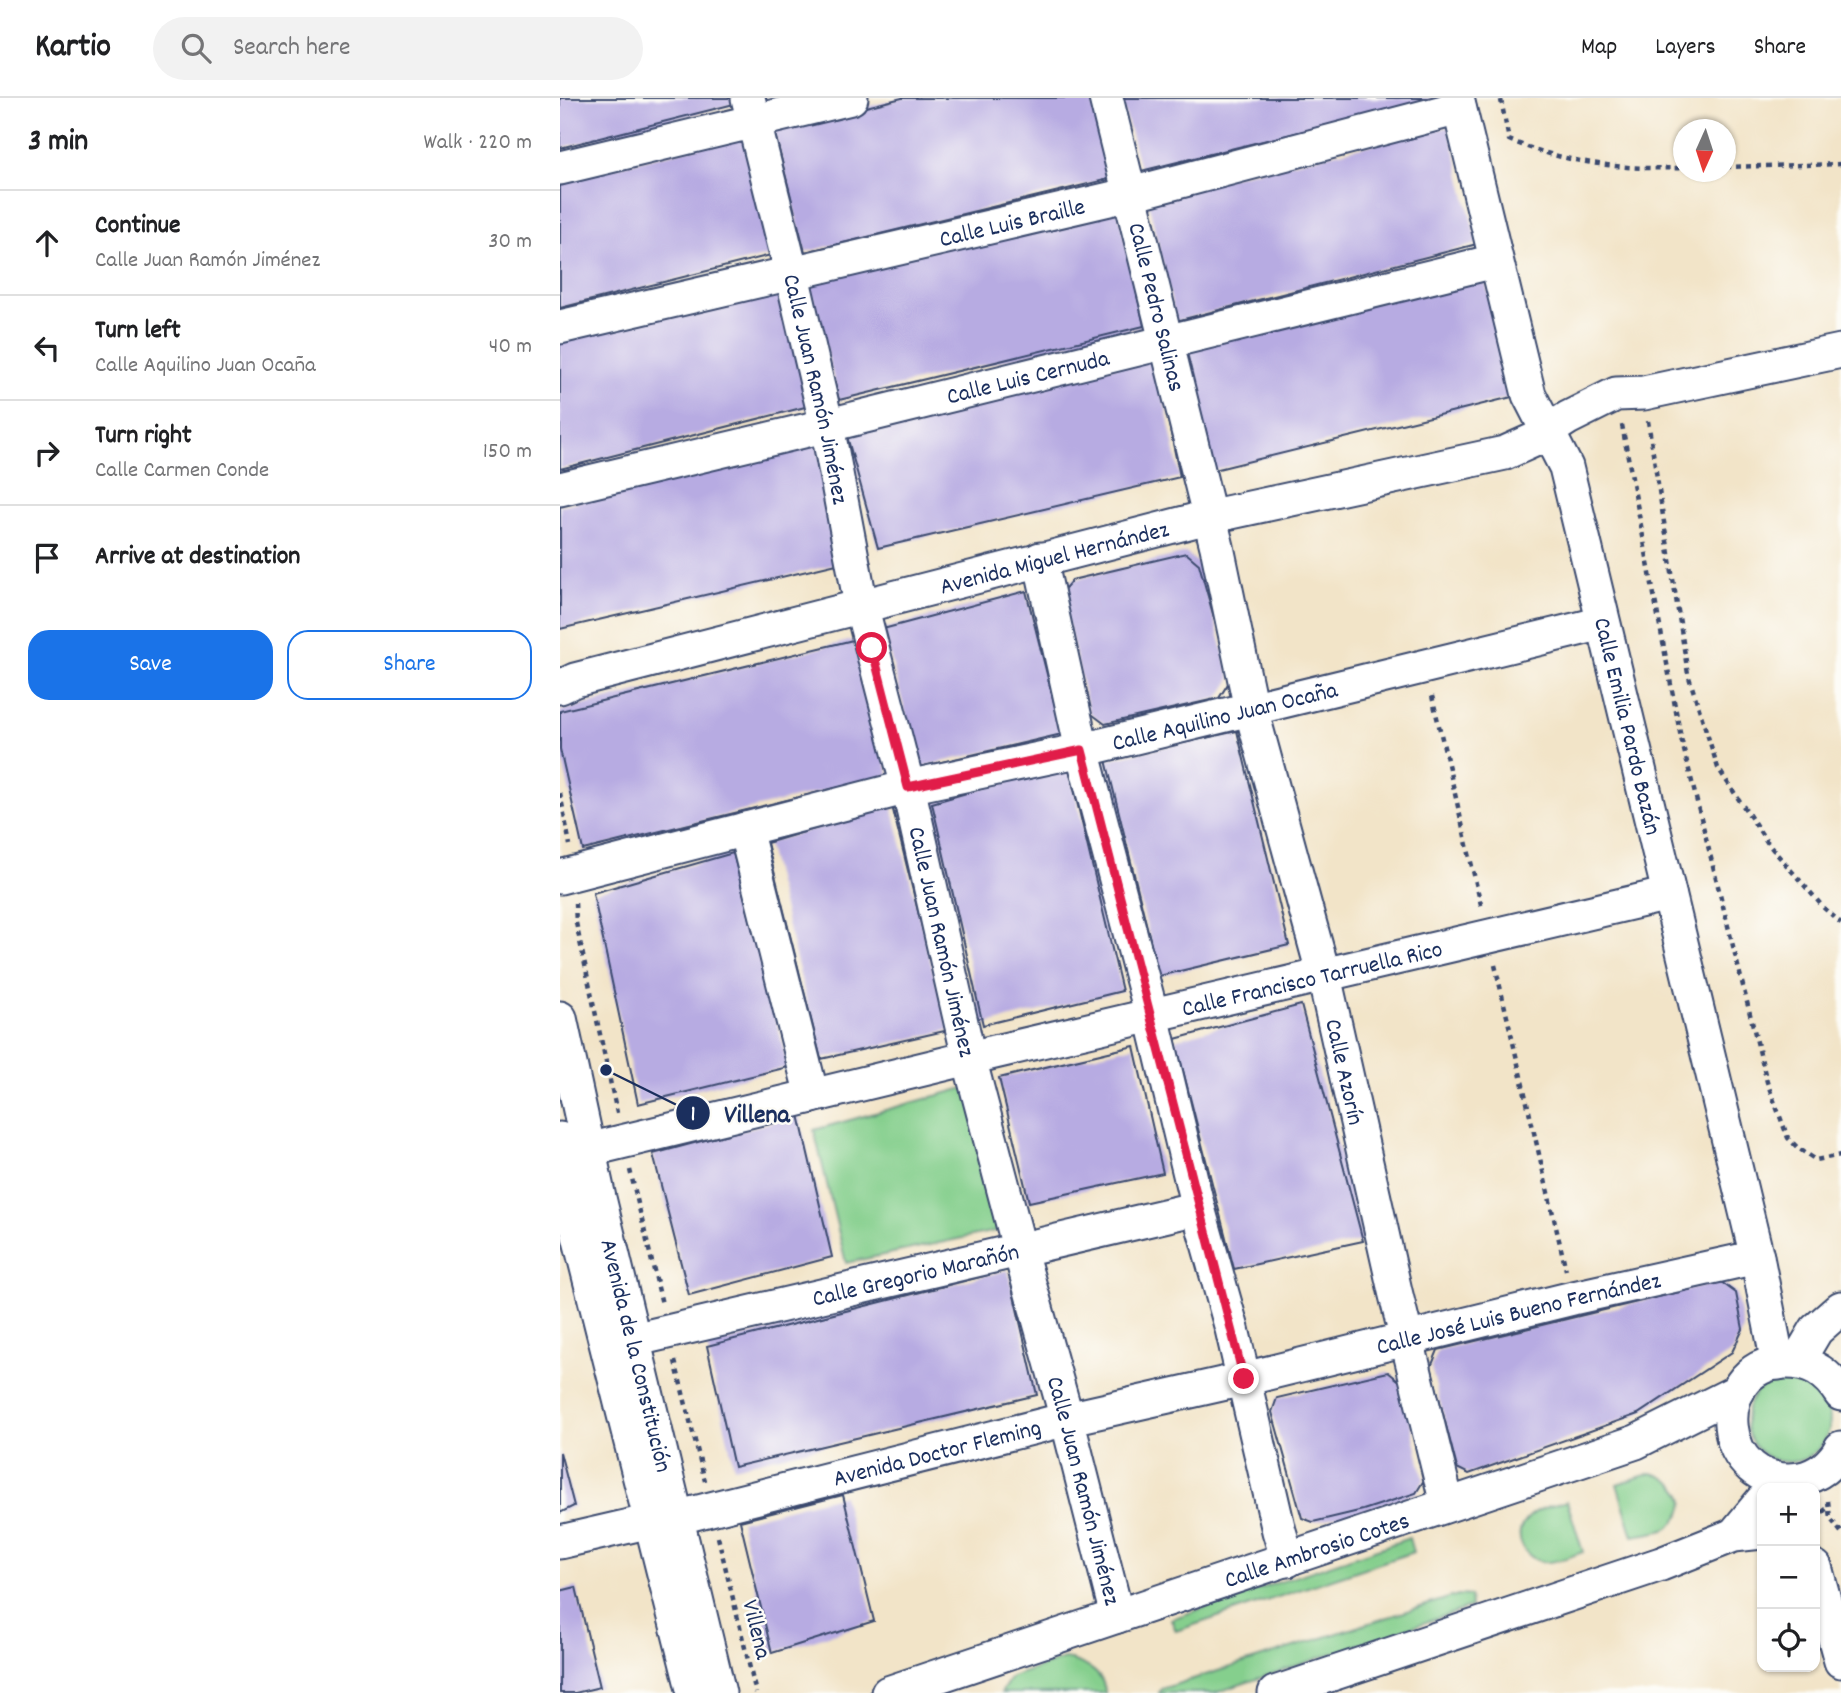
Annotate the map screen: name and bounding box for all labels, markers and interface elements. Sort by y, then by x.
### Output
search box [153,17,643,80]
text: Kartio [35,25,111,72]
icon: search [177,29,215,67]
text: Search here [233,30,350,67]
text: Map [1581,31,1617,65]
text: Layers [1655,31,1716,65]
text: Share [1754,31,1806,65]
north arrow [1673,119,1736,182]
text: 3 min [28,122,88,165]
text: Walk · 220 m [424,127,532,160]
street label: Calle Luis Braille [936,191,1089,258]
text: Continue [95,208,180,245]
street label: Calle Pedro Salinas [1117,219,1192,395]
icon: ahead [28,224,66,262]
text: 30 m [488,226,532,259]
text: Calle Juan Ramón Jiménez [95,245,320,278]
street label: Calle Juan Ramón Jiménez [772,271,856,508]
text: Turn left [95,313,181,350]
icon: left [28,329,66,367]
text: 40 m [489,331,532,364]
street label: Calle Luis Cernuda [944,342,1114,415]
text: Calle Aquilino Juan Ocaña [95,350,316,383]
text: Turn right [95,418,192,455]
icon: right [28,434,66,472]
text: 150 m [483,436,532,469]
text: Calle Carmen Conde [95,455,269,488]
street label: Avenida Miguel Hernández [936,514,1173,605]
icon: arrive [28,539,66,577]
text: Arrive at destination [95,539,300,576]
street label: Calle Emilia Pardo Bazán [1583,614,1668,839]
button: Save [28,630,273,700]
button: Share [287,630,532,700]
route start [856,632,887,663]
street label: Calle Aquilino Juan Ocaña [1109,674,1342,762]
street label: Calle Juan Ramón Jiménez [897,824,982,1061]
street label: Calle Francisco Tarruella Rico [1179,934,1446,1028]
street label: Calle Azorín [1314,1016,1371,1129]
callout: Villena [676,1089,804,1136]
text: Villena [724,1098,790,1135]
text: 1 [691,1101,695,1131]
street label: Avenida de la Constitución [590,1236,679,1476]
street label: Calle Gregorio Marañón [809,1236,1023,1318]
street label: Calle José Luis Bueno Fernández [1373,1265,1664,1366]
route end [1228,1363,1259,1394]
street label: Calle Juan Ramón Jiménez [1036,1373,1128,1609]
street label: Avenida Doctor Fleming [830,1412,1045,1497]
map controls [1757,1483,1820,1672]
button: + [1757,1483,1820,1546]
street label: Calle Ambrosio Cotes [1221,1505,1414,1599]
button: − [1757,1546,1820,1609]
street label: Villena [731,1596,779,1664]
button: locate [1757,1609,1820,1672]

